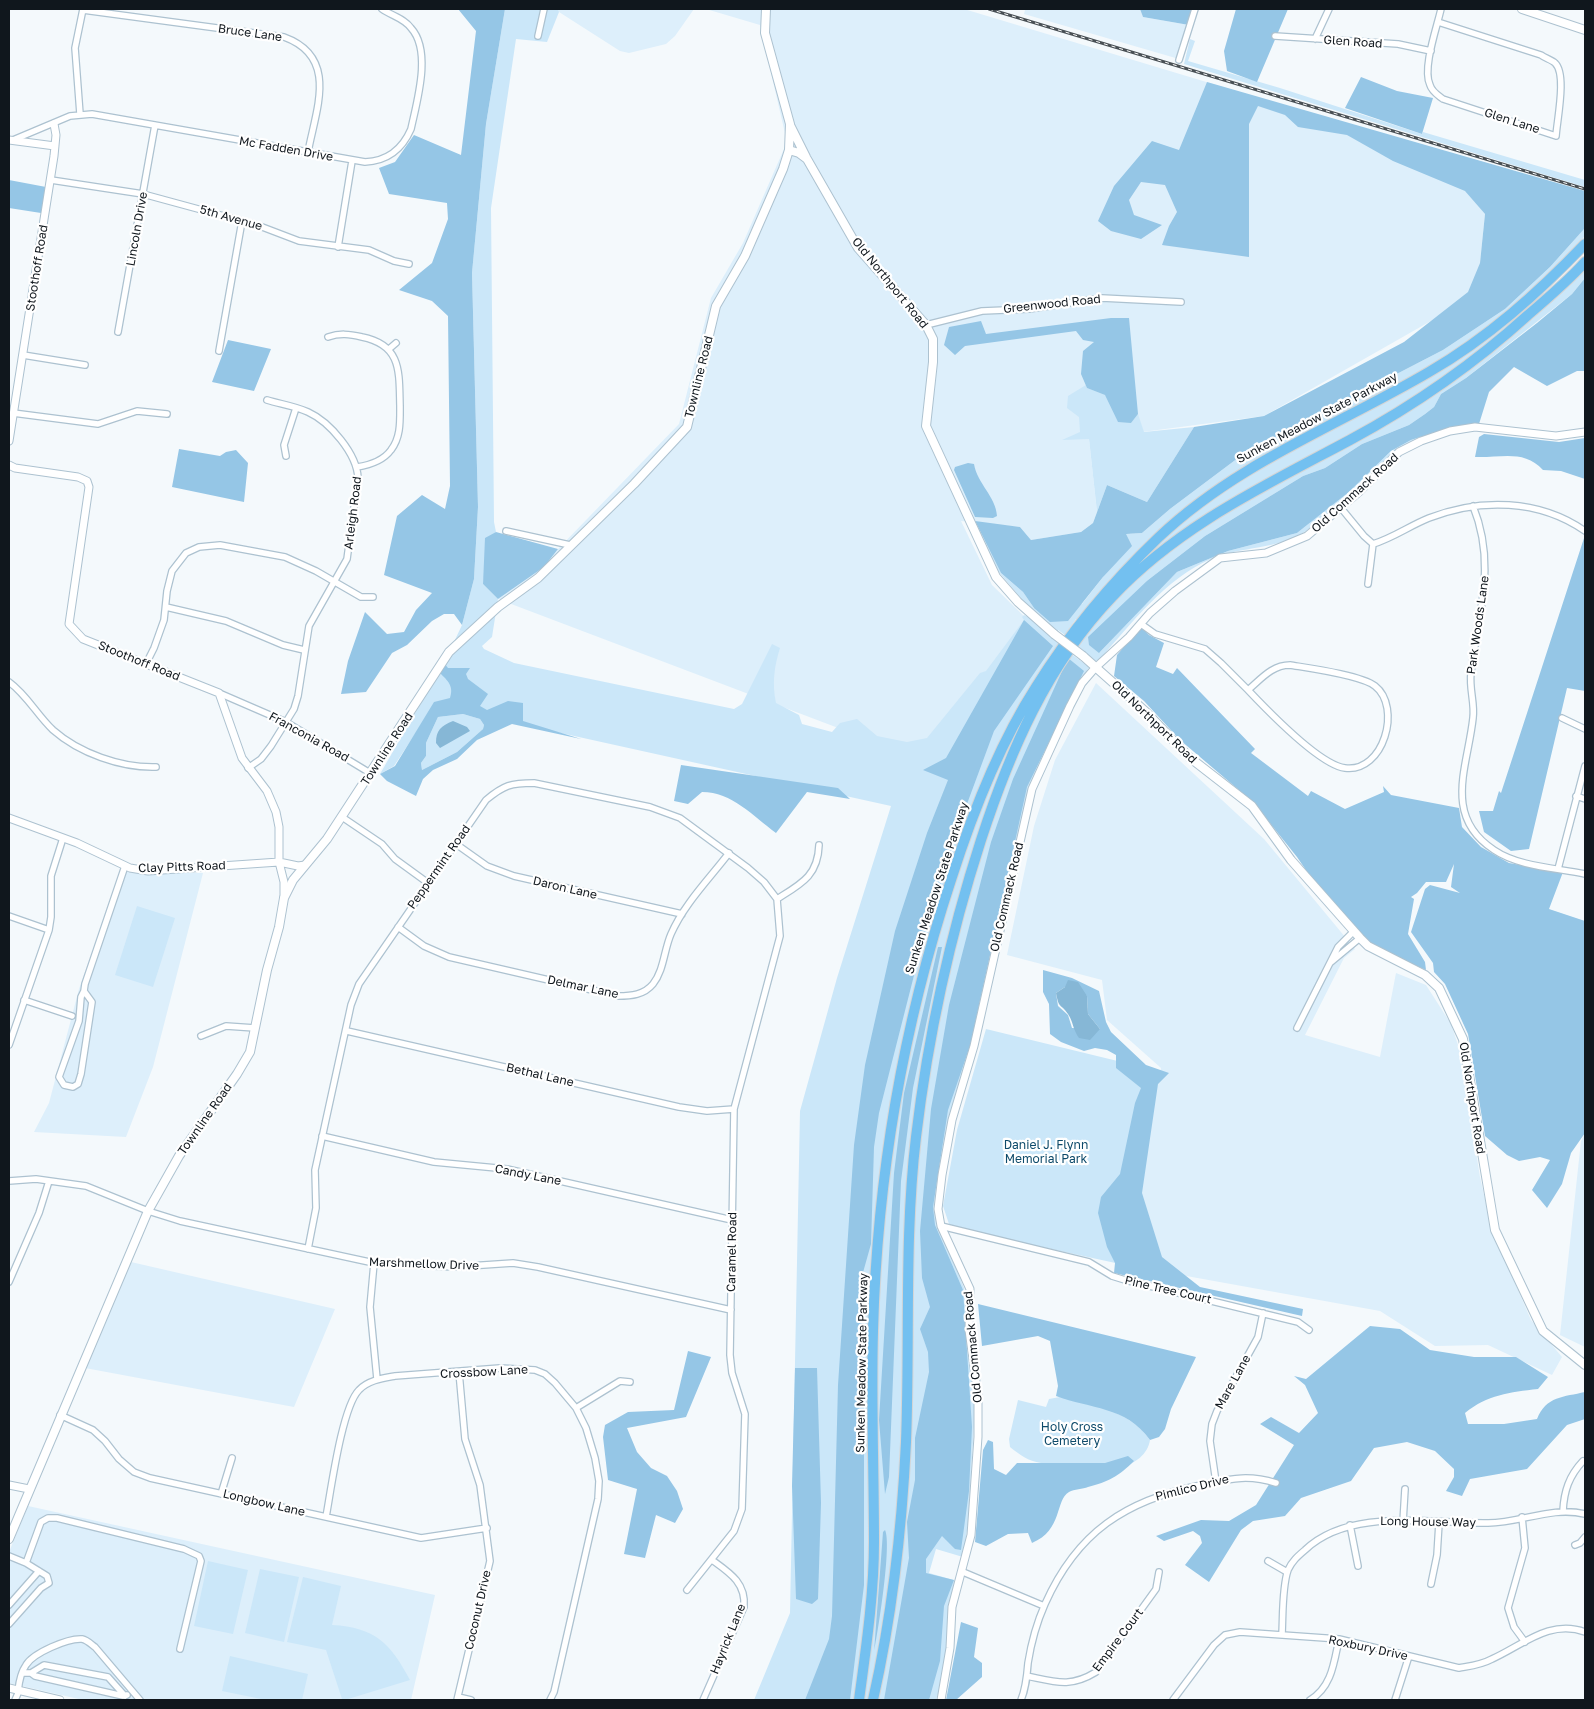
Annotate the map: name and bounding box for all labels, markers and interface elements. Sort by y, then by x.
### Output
street label: Bruce Lane [217,21,283,45]
street label: Glen Road [1323,33,1383,51]
street label: Glen Lane [1482,105,1542,137]
street label: Mc Fadden Drive [238,134,334,164]
street label: Lincoln Drive [123,191,151,267]
street label: 5th Avenue [198,202,264,234]
street label: Stoothoff Road [23,224,51,312]
street label: Old Northport Road [849,235,931,331]
street label: Greenwood Road [1003,292,1101,316]
street label: Townline Road [682,334,716,420]
street label: Sunken Meadow State Parkway [1234,369,1400,467]
street label: Old Commack Road [1309,450,1401,536]
street label: Arleigh Road [341,476,365,550]
street label: Park Woods Lane [1464,575,1492,675]
street label: Stoothoff Road [96,638,182,684]
street label: Old Northport Road [1108,678,1200,766]
street label: Franconia Road [266,709,352,765]
street label: Townline Road [358,710,416,788]
street label: Sunken Meadow State Parkway [902,800,972,976]
street label: Peppermint Road [405,822,473,912]
street label: Old Commack Road [987,841,1027,953]
street label: Clay Pitts Road [138,858,226,876]
street label: Daron Lane [532,874,598,902]
street label: Delmar Lane [546,972,620,1002]
street label: Old Northport Road [1456,1041,1488,1155]
street label: Bethal Lane [505,1060,575,1090]
street label: Townline Road [175,1080,235,1158]
park label: Daniel J. Flynn Memorial Park [1004,1138,1088,1166]
street label: Candy Lane [493,1161,563,1189]
street label: Caramel Road [724,1212,740,1292]
street label: Marshmellow Drive [369,1255,479,1273]
street label: Sunken Meadow State Parkway [853,1273,871,1453]
street label: Pine Tree Court [1123,1273,1213,1307]
street label: Old Commack Road [961,1291,985,1403]
street label: Mare Lane [1212,1352,1254,1412]
street label: Crossbow Lane [440,1363,528,1381]
park label: Holy Cross Cemetery [1041,1420,1103,1448]
street label: Pimlico Drive [1154,1472,1230,1504]
street label: Longbow Lane [221,1487,307,1519]
street label: Long House Way [1380,1514,1476,1530]
street label: Coconut Drive [462,1569,494,1651]
street label: Hayrick Lane [707,1602,749,1676]
street label: Empire Court [1090,1606,1146,1674]
street label: Roxbury Drive [1327,1633,1409,1663]

